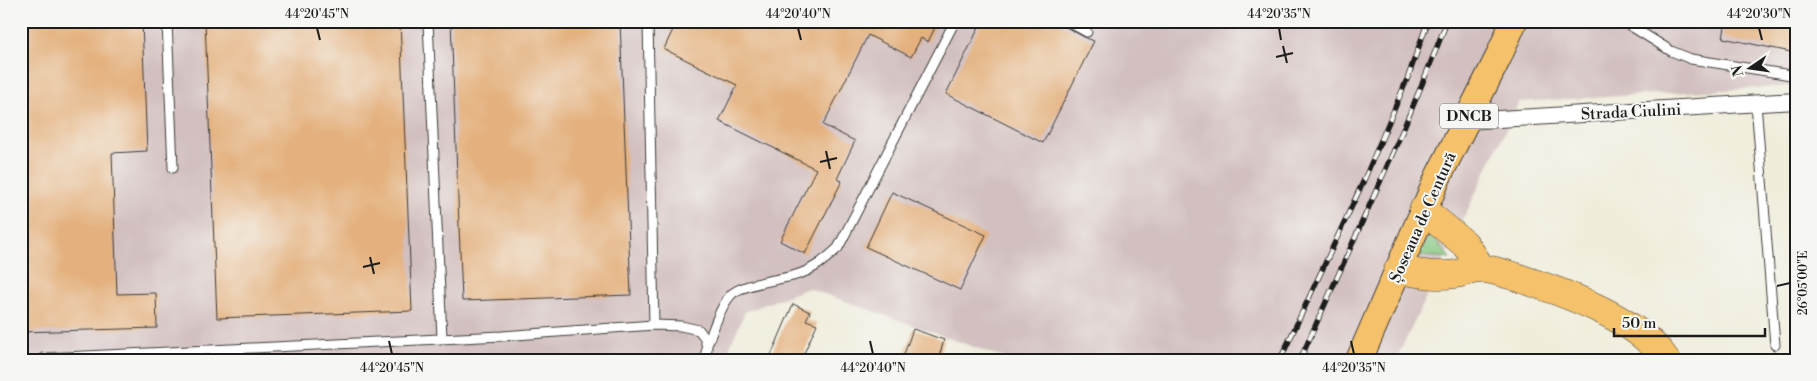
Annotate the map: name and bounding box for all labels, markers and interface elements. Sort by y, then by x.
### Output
text: 44°20'45"N [285,7,349,22]
text: 44°20'40"N [765,7,831,22]
text: 44°20'35"N [1247,7,1311,22]
text: 44°20'30"N [1727,7,1791,22]
north arrow [1724,42,1774,92]
text: N [1728,63,1748,78]
street label: Strada Ciulini [1580,99,1682,125]
road number: DNCB [1440,104,1498,128]
street label: Șoseaua de Centură [1385,148,1461,286]
text: 26°05'00"E [1796,251,1811,315]
scale bar [1614,306,1766,338]
text: 50 m [1622,314,1656,333]
text: 44°20'45"N [360,361,424,376]
text: 44°20'40"N [840,361,906,376]
text: 44°20'35"N [1322,361,1386,376]

